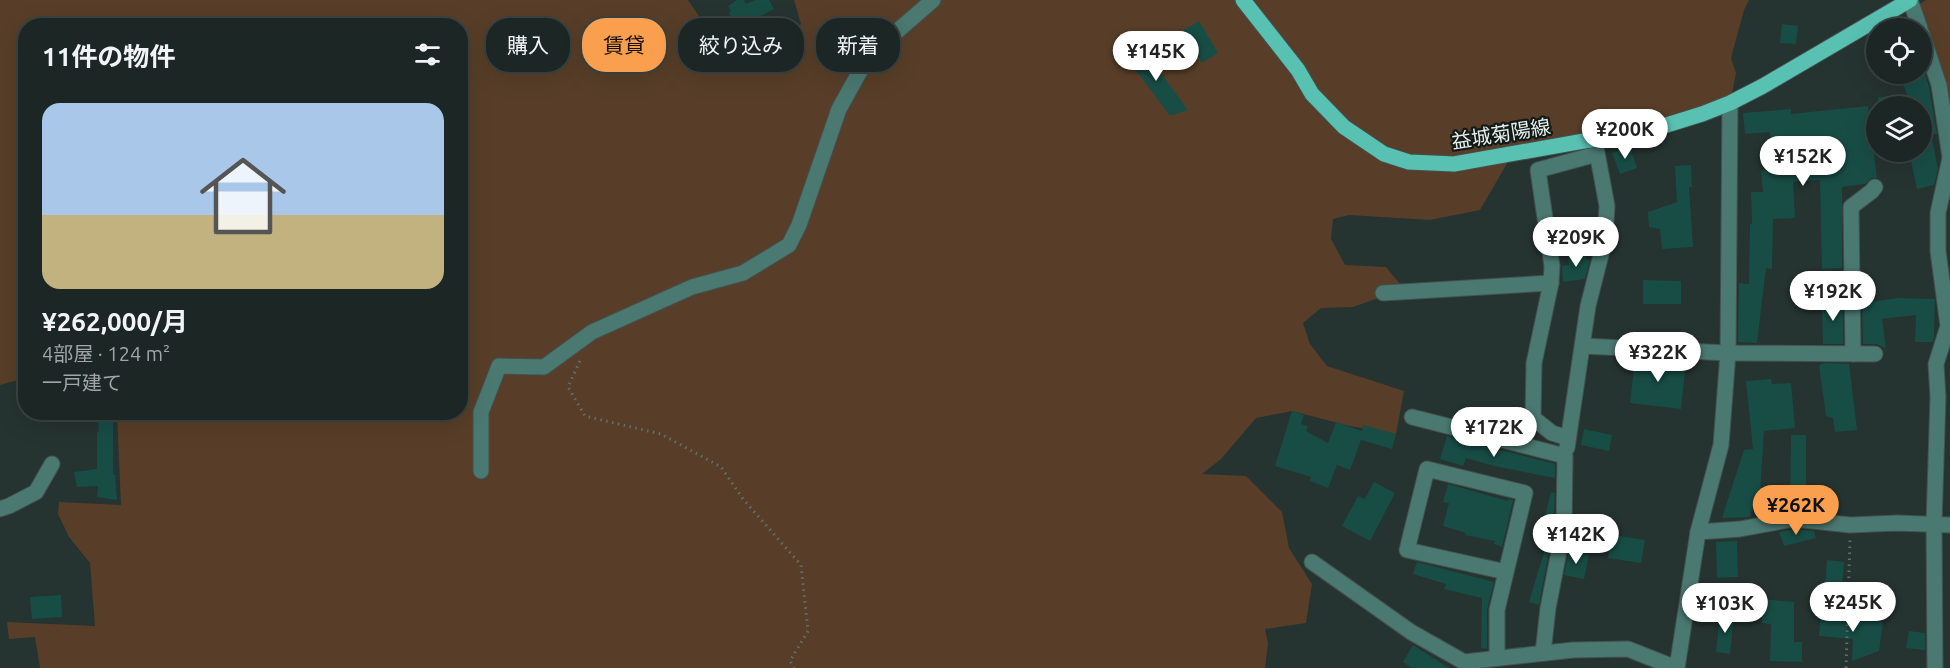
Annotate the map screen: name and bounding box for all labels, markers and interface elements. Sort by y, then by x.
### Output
chip: 購入 [486,18,570,72]
chip: 賃貸 [582,18,666,72]
chip: 絞り込み [678,18,804,72]
chip: 新着 [816,18,900,72]
map controls [1866,18,1932,162]
button: locate [1866,18,1932,84]
pin: ¥145K [1114,31,1198,82]
icon: filters [411,38,444,71]
text: ¥145K [1127,39,1185,62]
text: 11件の物件 [42,42,175,71]
button: layers [1866,96,1932,162]
pin: ¥200K [1583,109,1667,160]
street label: 益城菊陽線 [1450,114,1552,153]
text: ¥200K [1596,117,1654,140]
pin: ¥152K [1761,136,1845,187]
icon: home [189,142,297,250]
text: ¥152K [1774,144,1832,167]
pin: ¥209K [1534,217,1618,268]
text: ¥209K [1547,225,1605,248]
pin: ¥192K [1791,271,1875,322]
text: ¥192K [1804,279,1862,302]
text: ¥262,000/月 [42,307,188,336]
pin: ¥322K [1616,332,1700,383]
text: ¥322K [1629,340,1687,363]
text: 4部屋 · 124 m² [42,342,170,365]
text: 一戸建て [42,371,122,394]
pin: ¥172K [1452,407,1536,458]
text: ¥172K [1465,415,1523,438]
pin: ¥262K [1754,485,1838,536]
text: ¥262K [1767,493,1825,516]
pin: ¥142K [1534,514,1618,565]
text: ¥142K [1547,522,1605,545]
pin: ¥245K [1811,582,1895,633]
pin: ¥103K [1683,583,1767,634]
text: ¥245K [1824,590,1882,613]
text: ¥103K [1696,591,1754,614]

